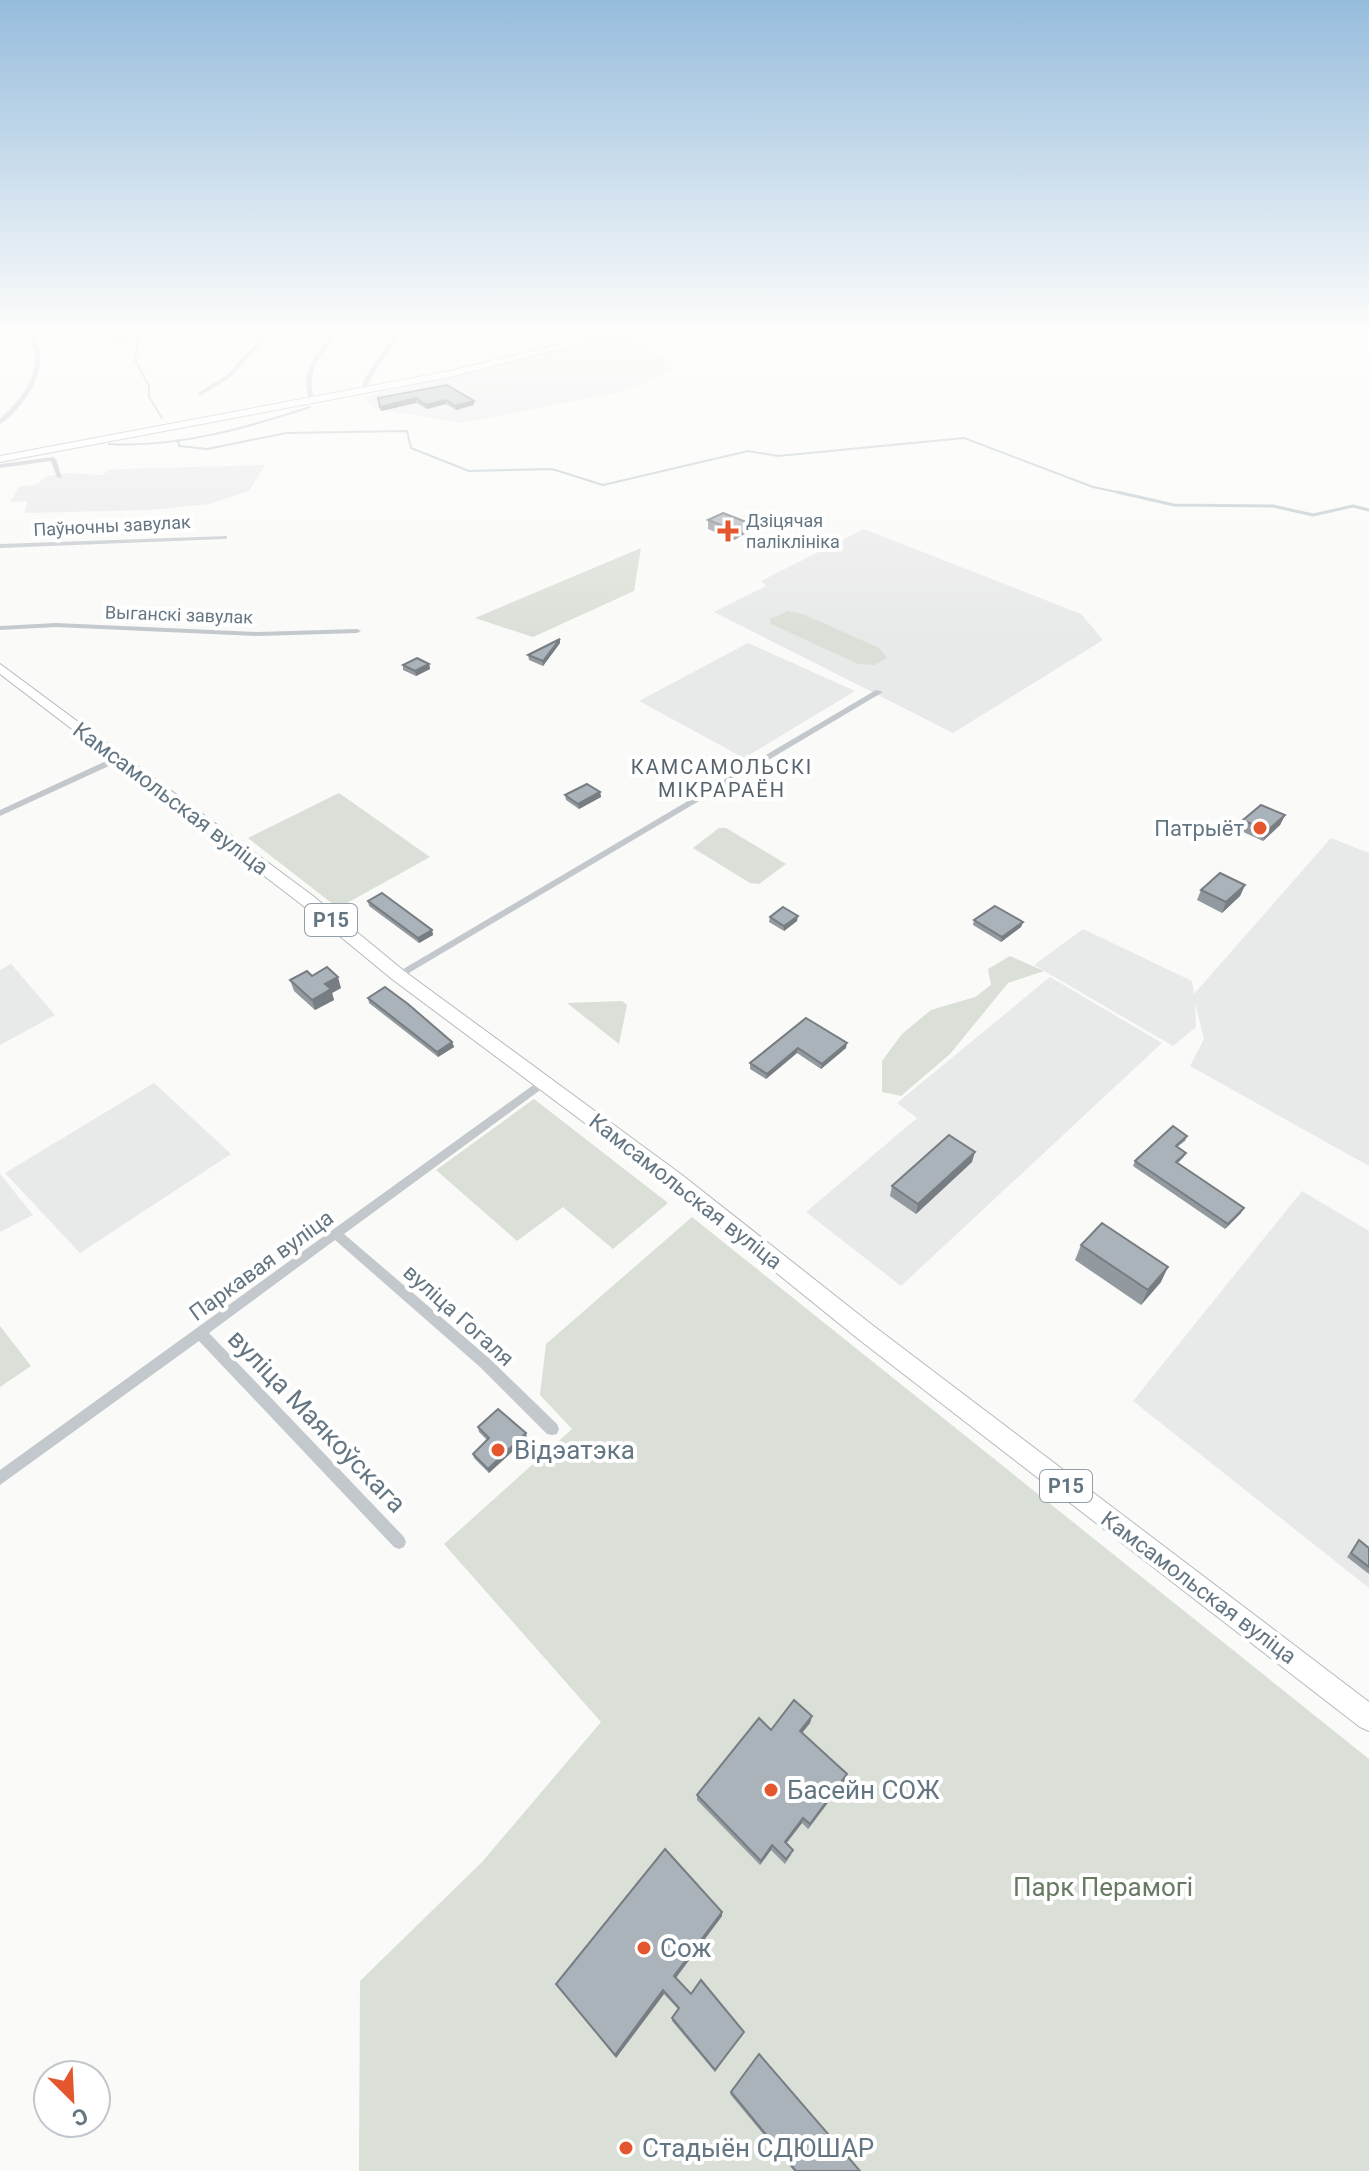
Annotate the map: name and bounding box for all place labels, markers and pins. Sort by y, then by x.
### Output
place label: Дзіцячая паліклініка [746,510,840,552]
marker: Дзіцячая паліклініка [717,520,739,542]
place label: Патрыёт [1154,816,1244,841]
marker: Патрыёт [1251,819,1269,837]
place label: Відэатэка [514,1435,635,1465]
marker: Відэатэка [489,1441,507,1459]
place label: Басейн СОЖ [787,1775,940,1805]
marker: Басейн СОЖ [762,1781,780,1799]
place label: Сож [660,1933,711,1963]
marker: Сож [635,1939,653,1957]
place label: Стадыён СДЮШАР [642,2133,874,2163]
marker: Стадыён СДЮШАР [617,2139,635,2157]

